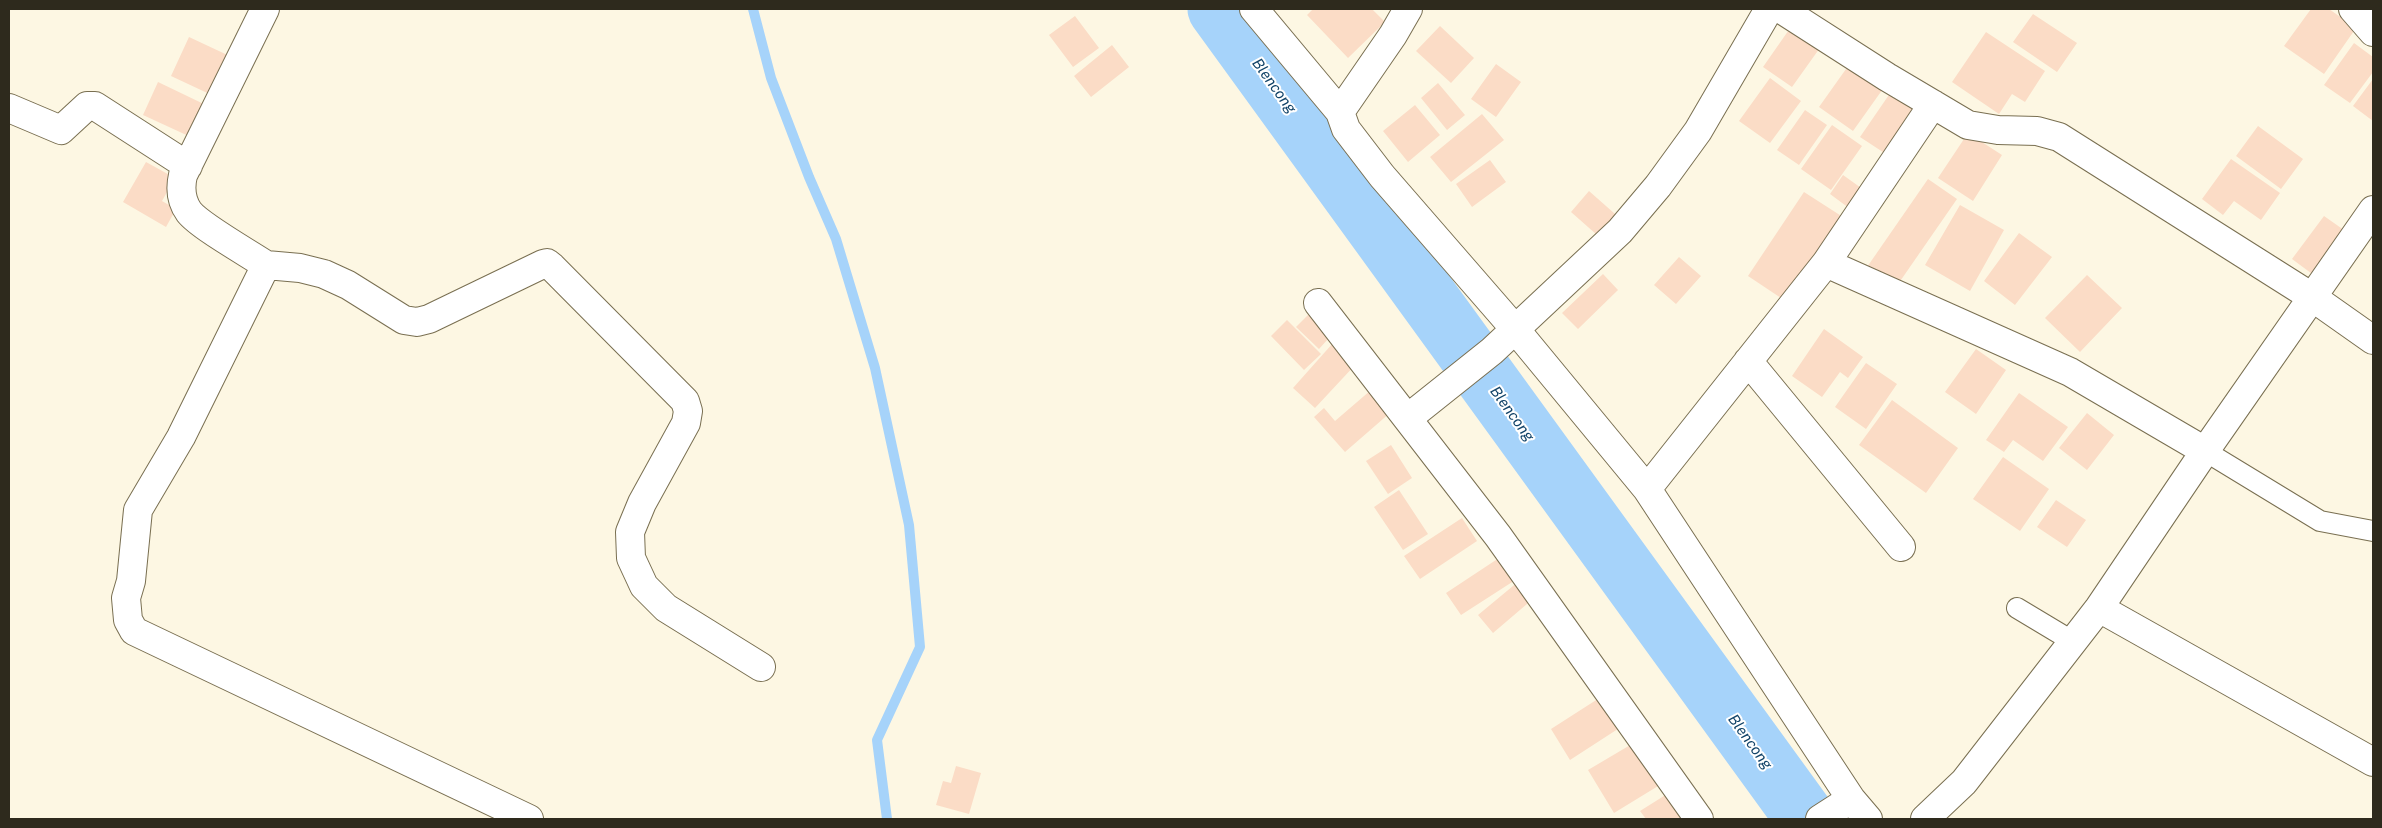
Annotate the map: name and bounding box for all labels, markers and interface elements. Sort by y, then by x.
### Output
water label: Blencong [1248,55,1300,117]
water label: Blencong [1486,383,1538,445]
water label: Blencong [1724,711,1776,773]

